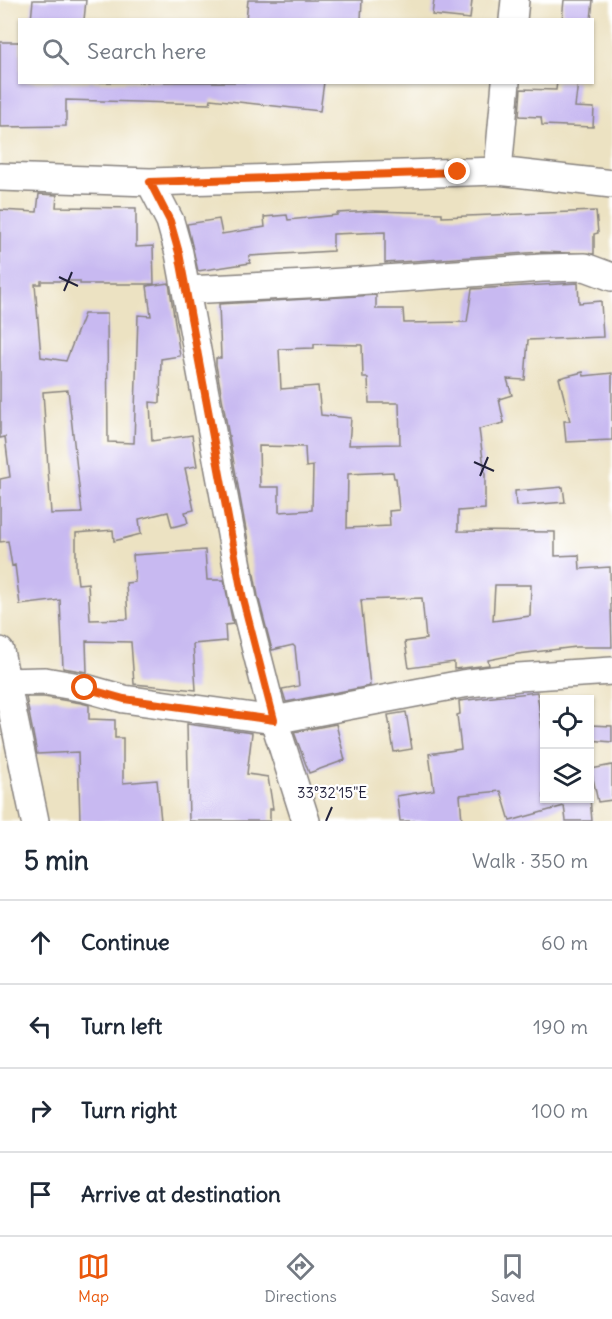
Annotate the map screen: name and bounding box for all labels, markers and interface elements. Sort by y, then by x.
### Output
search box [18,18,594,84]
icon: search [39,35,72,68]
text: Search here [87,37,206,65]
route end [444,158,470,184]
route start [71,674,97,700]
map controls [540,695,594,803]
button: locate [540,695,594,749]
button: layers [540,749,594,803]
text: 33°32'15"E [297,783,367,802]
text: 5 min [24,844,89,877]
text: Walk · 350 m [472,848,588,873]
icon: ahead [24,926,57,959]
text: Continue [81,928,170,956]
text: 60 m [541,930,588,955]
icon: left [24,1010,57,1043]
text: Turn left [81,1012,162,1040]
text: 190 m [533,1014,588,1039]
icon: right [24,1094,57,1127]
text: Turn right [81,1096,177,1124]
text: 100 m [531,1098,588,1123]
icon: arrive [24,1178,57,1211]
text: Arrive at destination [81,1180,281,1208]
tab: Map [77,1250,110,1306]
tab: Directions [264,1250,337,1306]
tab: Saved [491,1250,535,1306]

